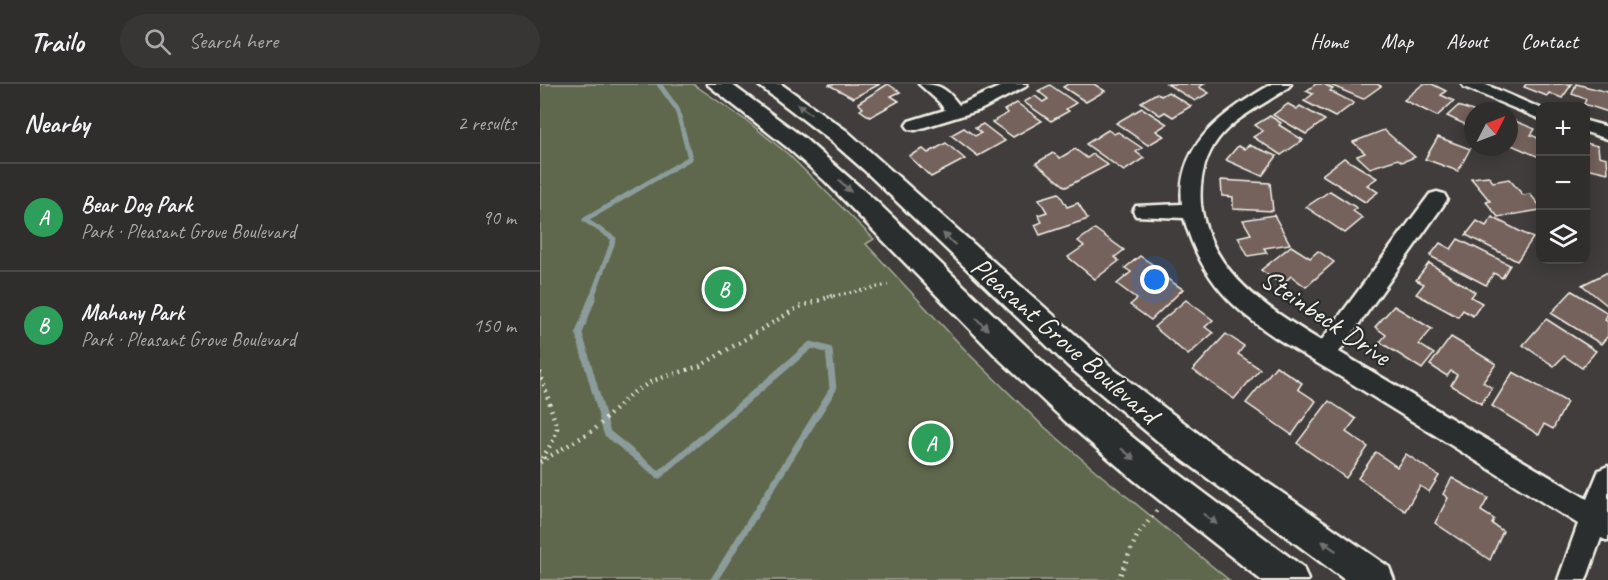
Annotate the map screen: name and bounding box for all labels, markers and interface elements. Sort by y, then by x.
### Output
search box [120,14,540,68]
text: Trailo [30,24,84,59]
icon: search [141,25,174,58]
text: Search here [189,27,278,55]
text: Home [1310,28,1348,54]
text: Map [1381,28,1413,54]
text: About [1446,28,1488,54]
text: Contact [1521,28,1578,54]
north arrow [1464,102,1518,156]
map controls [1536,102,1590,264]
button: + [1536,102,1590,156]
one-way arrow [796,103,812,115]
text: Nearby [24,107,89,140]
text: 2 results [457,111,516,136]
button: − [1536,156,1590,210]
one-way arrow [837,178,851,192]
text: Bear Dog Park [81,191,192,219]
text: A [38,205,49,230]
text: 90 m [482,205,516,230]
button: layers [1536,210,1590,264]
text: Park · Pleasant Grove Boulevard [81,219,296,244]
one-way arrow [942,233,957,246]
street label: Pleasant Grove Boulevard [964,249,1169,434]
street label: Steinbeck Drive [1255,261,1399,374]
your location [1140,265,1169,294]
pin: B [704,266,744,312]
text: Mahany Park [81,299,184,327]
text: B [38,313,49,338]
text: 150 m [473,313,516,338]
one-way arrow [974,317,988,331]
text: Park · Pleasant Grove Boulevard [81,327,296,352]
pin: A [912,420,950,466]
one-way arrow [1120,447,1135,459]
one-way arrow [1202,513,1218,525]
one-way arrow [1321,540,1337,552]

